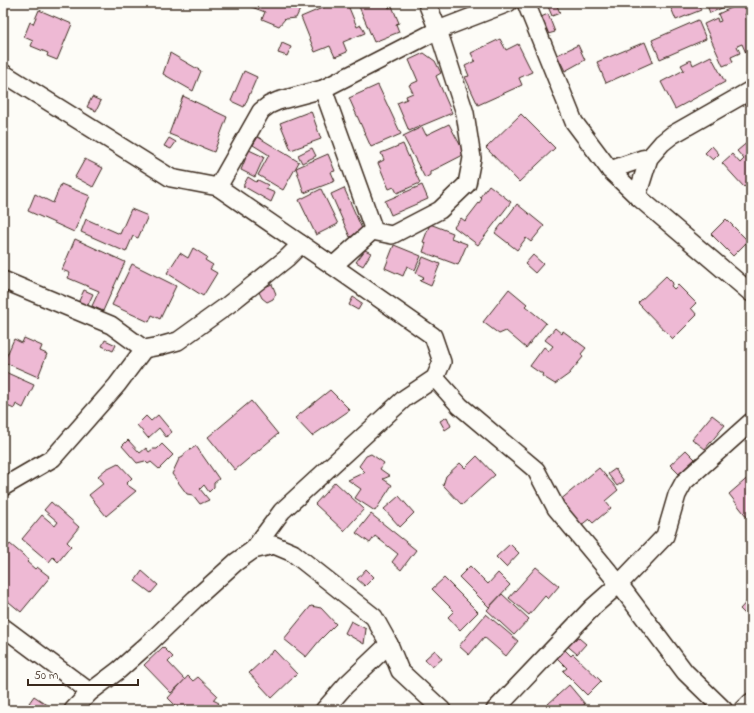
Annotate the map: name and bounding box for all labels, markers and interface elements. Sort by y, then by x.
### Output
scale bar [28,661,138,687]
text: 50 m [34,667,58,685]

